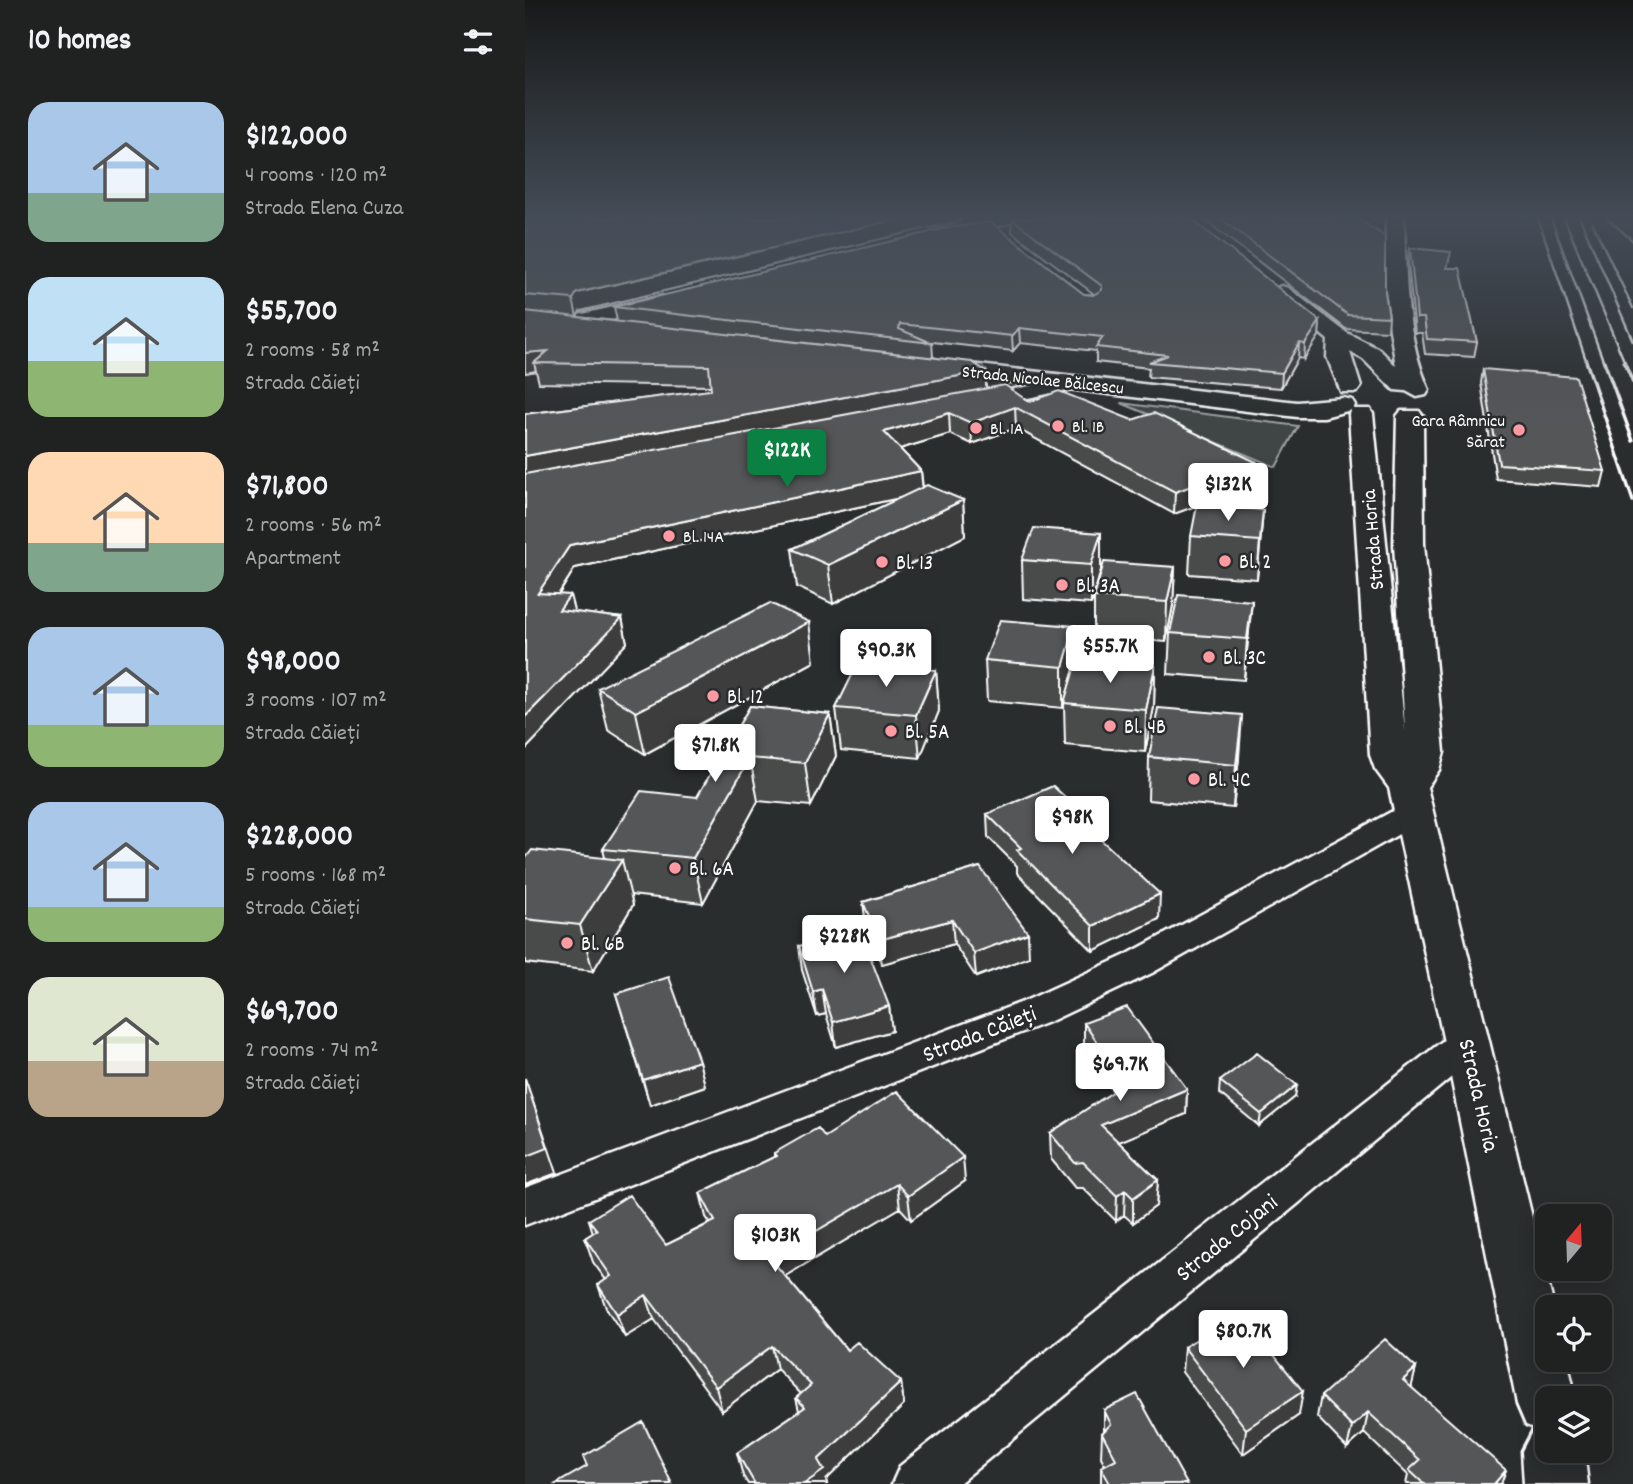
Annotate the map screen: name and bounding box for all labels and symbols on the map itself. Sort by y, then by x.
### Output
street label: Strada Nicolae Bălcescu [961,361,1125,402]
place label: Gara Râmnicu Sărat [1412,410,1505,456]
place label: Bl. 1B [1072,416,1104,441]
place label: Bl. 1A [990,418,1024,443]
marker: Bl. 1B [1050,418,1066,434]
marker: Bl. 1A [968,420,984,436]
marker: Gara Râmnicu Sărat [1511,422,1527,438]
pin: $122K [738,430,836,489]
pin: $132K [1179,463,1277,523]
street label: Strada Horia [1356,487,1394,591]
place label: Bl. 14A [683,526,724,551]
marker: Bl. 14A [661,528,677,544]
place label: Bl. 2 [1239,549,1271,579]
place label: Bl. 13 [896,550,933,580]
marker: Bl. 2 [1217,553,1233,569]
marker: Bl. 13 [874,554,890,570]
place label: Bl. 3A [1076,573,1120,603]
marker: Bl. 3A [1054,577,1070,593]
pin: $55.7K [1053,626,1167,685]
pin: $90.3K [829,630,943,689]
place label: Bl. 3C [1223,645,1266,675]
marker: Bl. 3C [1201,649,1217,665]
place label: Bl. 12 [727,684,764,714]
marker: Bl. 12 [705,688,721,704]
place label: Bl. 4B [1124,714,1166,744]
marker: Bl. 4B [1102,718,1118,734]
place label: Bl. 5A [905,719,949,749]
marker: Bl. 5A [883,723,899,739]
pin: $71.8K [658,724,772,784]
place label: Bl. 4C [1208,767,1250,797]
marker: Bl. 4C [1186,771,1202,787]
pin: $98K [1031,796,1113,856]
place label: Bl. 6A [689,856,734,886]
marker: Bl. 6A [667,860,683,876]
pin: $228K [795,916,893,975]
place label: Bl. 6B [581,931,625,961]
marker: Bl. 6B [559,935,575,951]
street label: Strada Căieți [918,998,1042,1073]
street label: Strada Horia [1448,1036,1507,1156]
pin: $69.7K [1063,1044,1177,1103]
street label: Strada Cojani [1169,1187,1286,1291]
north arrow [1535,1204,1612,1281]
pin: $103K [726,1214,824,1274]
pin: $80.7K [1186,1310,1300,1370]

